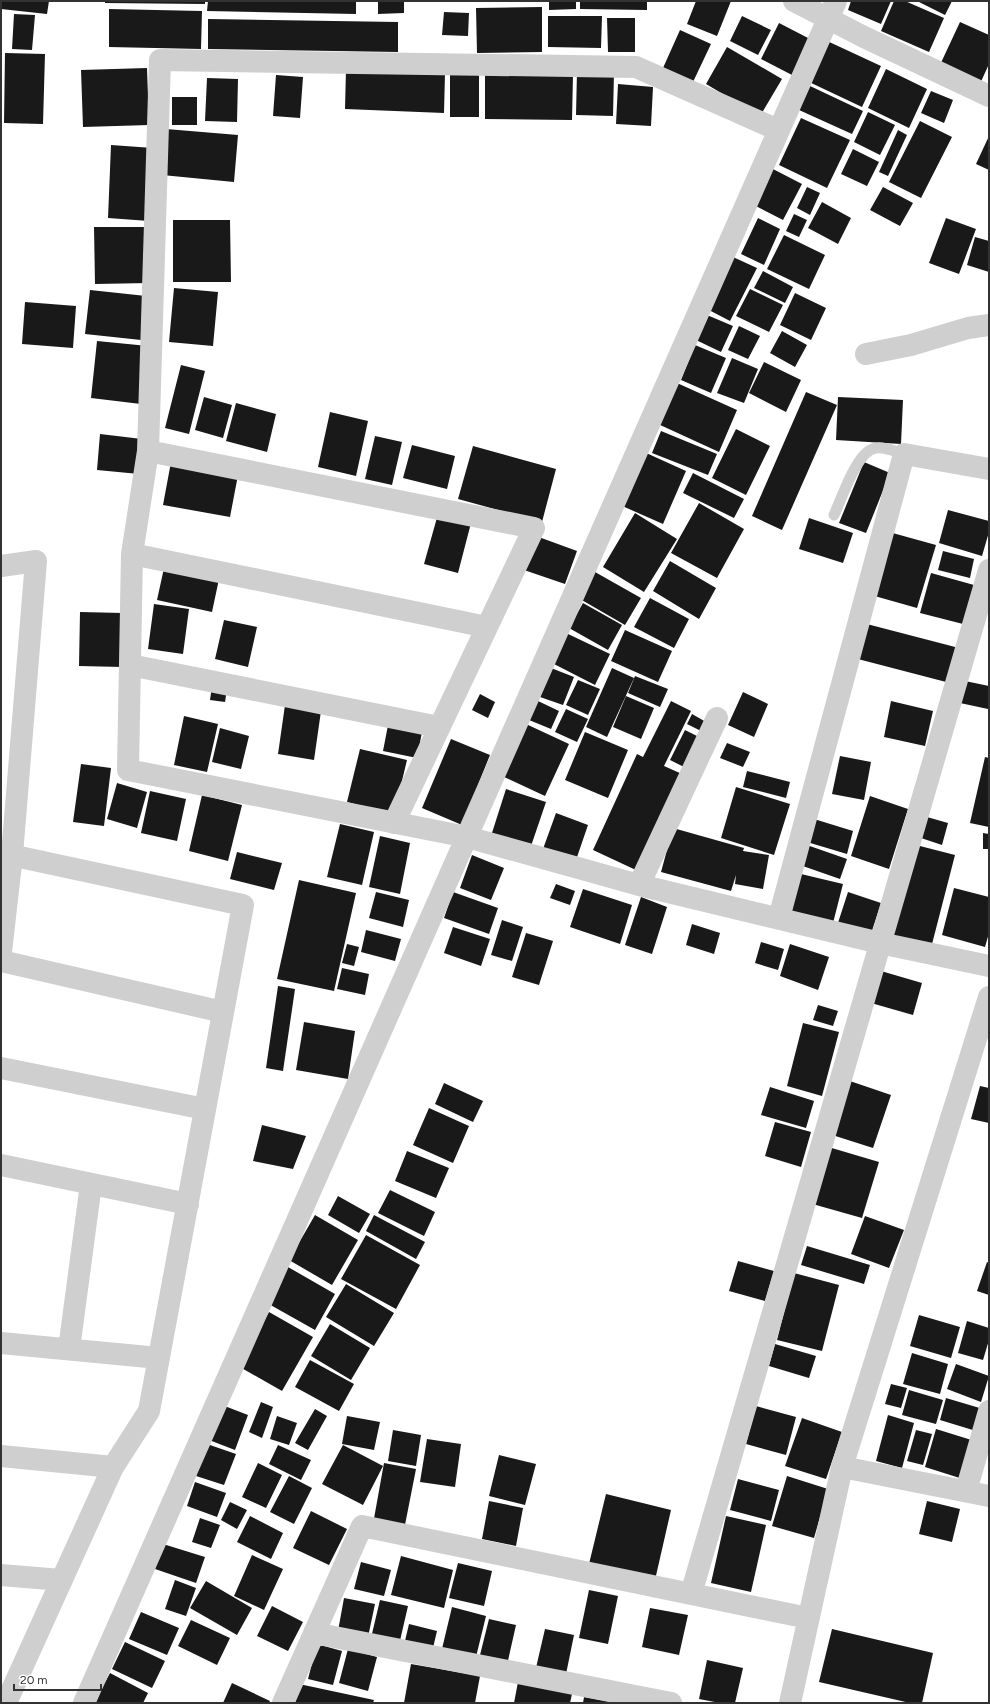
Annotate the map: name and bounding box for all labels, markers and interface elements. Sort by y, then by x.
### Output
scale bar [14,1666,101,1692]
text: 20 m [20,1673,48,1687]

